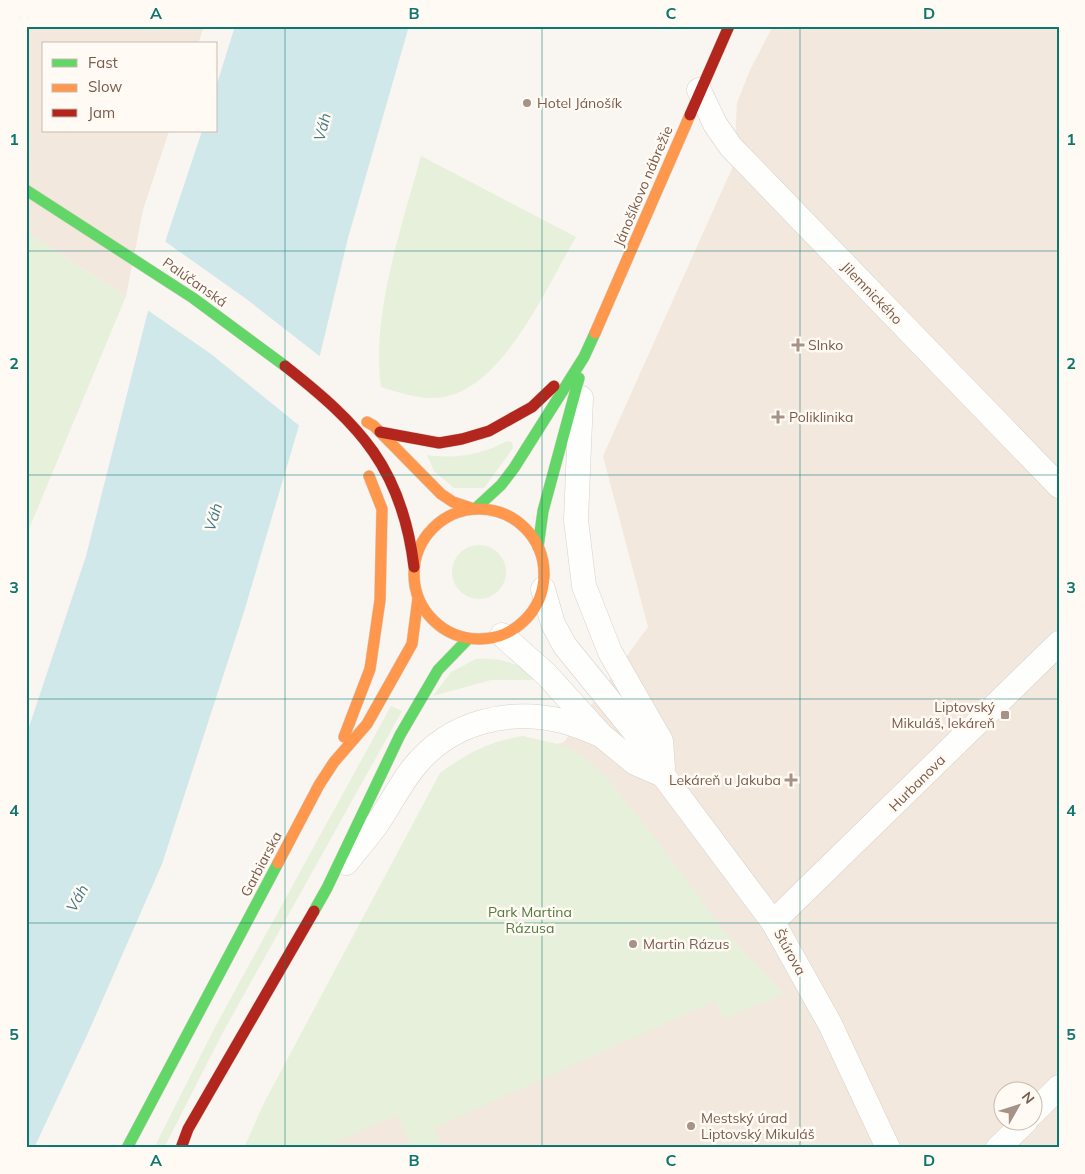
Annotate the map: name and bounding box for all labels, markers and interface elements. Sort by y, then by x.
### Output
text: A [150,3,162,23]
text: B [408,3,420,23]
text: C [666,3,677,23]
text: D [923,3,935,23]
legend [42,42,218,132]
text: Fast [88,53,118,72]
text: Slow [88,77,122,96]
place label: Hotel Jánošík [537,94,623,112]
marker: Hotel Jánošík [521,97,533,109]
text: Jam [88,103,115,122]
water label: Váh [309,111,335,143]
street label: Jánošíkovo nábrežie [609,123,677,249]
text: 1 [9,129,19,149]
text: 1 [1066,129,1076,149]
street label: Palúčanská [159,253,231,311]
street label: Jilemnického [838,258,906,328]
place label: Slnko [808,336,843,354]
marker: Slnko [792,339,804,351]
text: 2 [9,353,19,373]
text: 2 [1066,353,1076,373]
place label: Poliklinika [789,408,853,426]
marker: Poliklinika [771,410,785,424]
water label: Váh [200,501,226,533]
text: 3 [9,577,19,597]
text: 3 [1066,577,1076,597]
place label: Liptovský Mikuláš, lekáreň [892,698,996,732]
marker: Liptovský Mikuláš, lekáreň [999,709,1011,721]
street label: Hurbanova [885,751,949,815]
place label: Lekáreň u Jakuba [669,771,781,789]
marker: Lekáreň u Jakuba [785,774,797,786]
text: 4 [9,800,19,820]
text: 4 [1066,800,1076,820]
street label: Garbiarska [236,828,286,900]
water label: Váh [62,881,92,915]
park label: Park Martina Rázusa [488,903,572,937]
street label: Štúrova [770,926,810,978]
place label: Martin Rázus [643,935,729,953]
marker: Martin Rázus [627,938,639,950]
text: 5 [9,1024,19,1044]
text: 5 [1066,1024,1076,1044]
north arrow [992,1082,1042,1132]
text: N [1018,1088,1038,1108]
place label: Mestský úrad Liptovský Mikuláš [701,1109,815,1143]
marker: Mestský úrad Liptovský Mikuláš [685,1120,697,1132]
text: A [150,1150,162,1170]
text: B [408,1150,420,1170]
text: C [666,1150,677,1170]
text: D [923,1150,935,1170]

